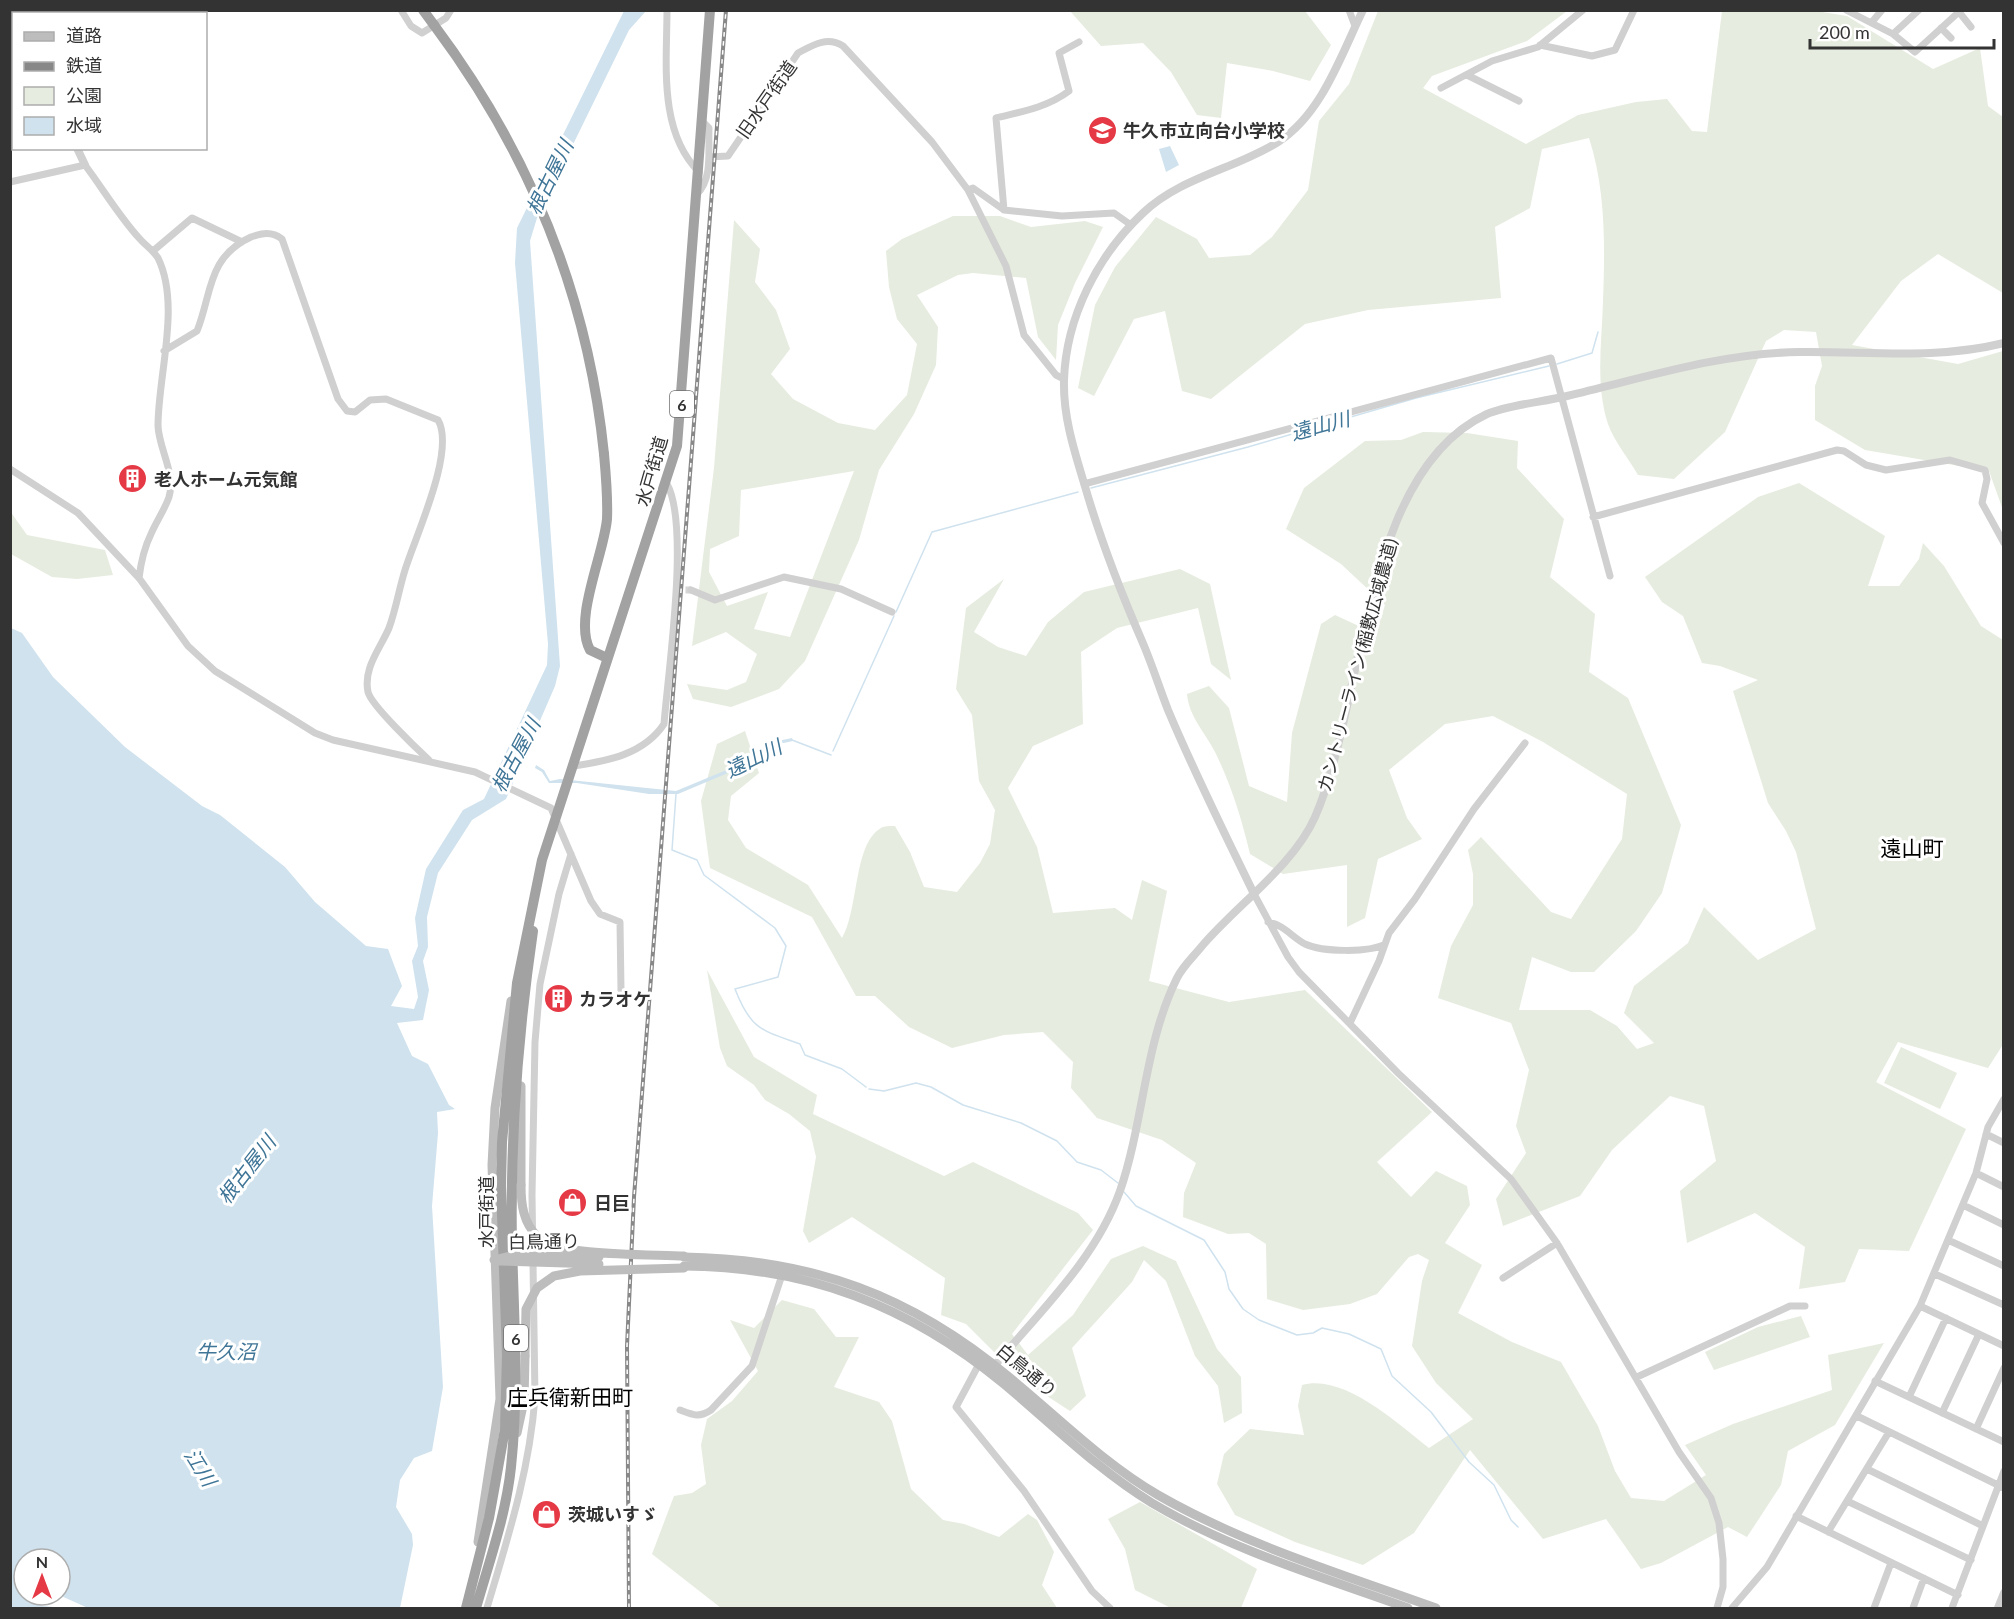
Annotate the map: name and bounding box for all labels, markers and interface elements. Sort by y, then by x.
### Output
legend [12,12,207,150]
scale bar [1810,12,1994,50]
text: 200 m [1819,21,1870,43]
text: 道路 [66,24,102,46]
text: 鉄道 [66,54,102,76]
street label: 旧水戸街道 [731,56,801,142]
text: 公園 [66,84,102,106]
text: 水域 [66,114,102,136]
school or university icon: 牛久市立向台小学校 [1086,114,1118,146]
place label: 牛久市立向台小学校 [1123,119,1285,141]
water label: 根古屋川 [521,134,578,218]
road number: 6 [670,391,694,417]
water label: 遠山川 [1288,405,1354,444]
street label: 水戸街道 [631,433,671,509]
building icon: 老人ホーム元気館 [117,463,149,495]
place label: 老人ホーム元気館 [154,468,297,490]
street label: カントリーライン(稲敷広域農道) [1313,536,1401,794]
water label: 根古屋川 [486,712,545,796]
water label: 遠山川 [721,733,787,782]
district label: 遠山町 [1881,835,1944,860]
building icon: カラオケ [542,983,574,1015]
place label: カラオケ [579,988,651,1010]
water label: 根古屋川 [212,1129,281,1208]
street label: 水戸街道 [475,1176,497,1248]
shop icon: 日巨 [557,1187,589,1219]
place label: 日巨 [594,1192,630,1214]
street label: 白鳥通り [508,1229,580,1253]
road number: 6 [504,1325,528,1351]
street label: 白鳥通り [992,1338,1062,1402]
water label: 牛久沼 [196,1339,259,1363]
district label: 庄兵衛新田町 [507,1384,633,1409]
water label: 江川 [180,1444,223,1492]
shop icon: 茨城いすゞ [531,1498,563,1530]
place label: 茨城いすゞ [568,1503,658,1525]
north arrow [12,1547,72,1607]
text: N [36,1552,48,1571]

